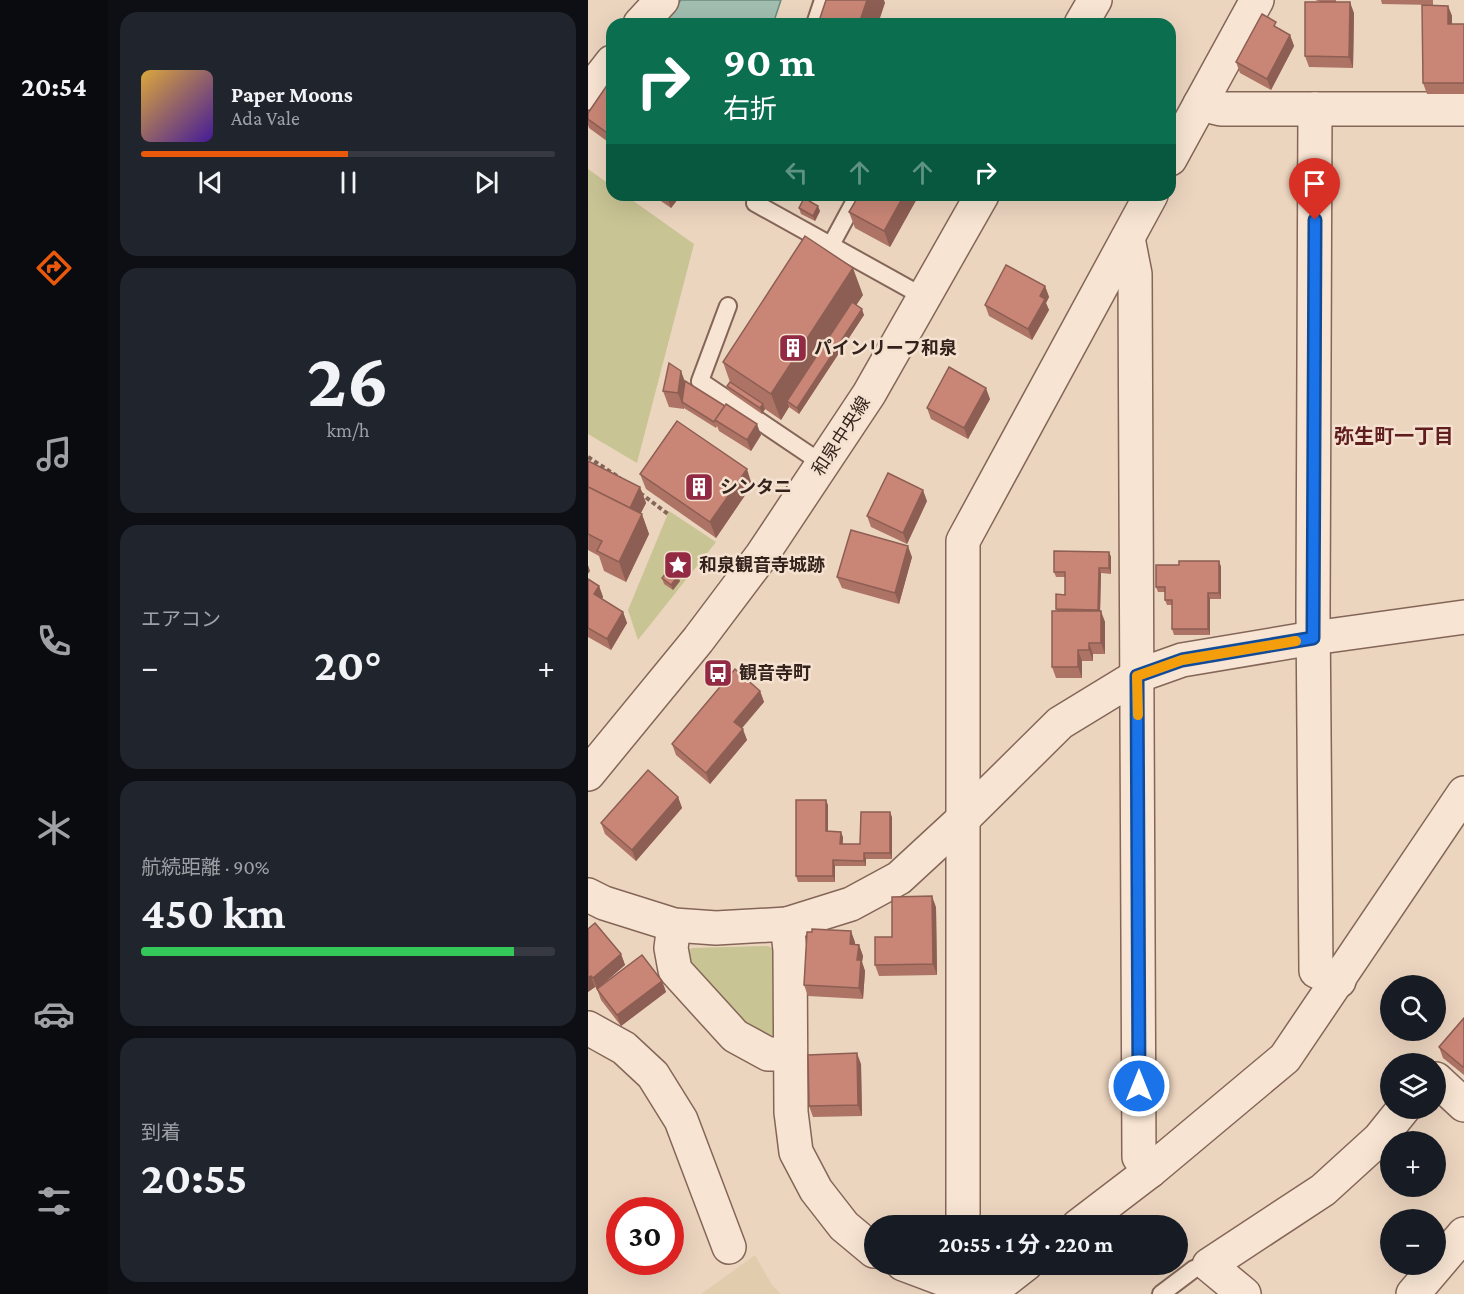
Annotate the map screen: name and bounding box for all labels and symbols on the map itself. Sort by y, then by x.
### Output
pin [1289,158,1340,220]
building icon: パインリーフ和泉 [777,332,809,364]
place label: パインリーフ和泉 [814,338,957,358]
street label: 和泉中央線 [808,393,874,479]
district label: 弥生町一丁目 [1334,425,1454,447]
building icon: シンタニ [683,471,715,503]
place label: シンタニ [720,477,792,497]
place icon: 和泉観音寺城跡 [662,549,694,581]
place label: 和泉観音寺城跡 [699,555,825,575]
bus stop icon: 観音寺町 [702,657,734,689]
place label: 観音寺町 [739,663,811,683]
position arrow [1107,1054,1171,1118]
speed limit sign: 30 [606,1197,684,1275]

